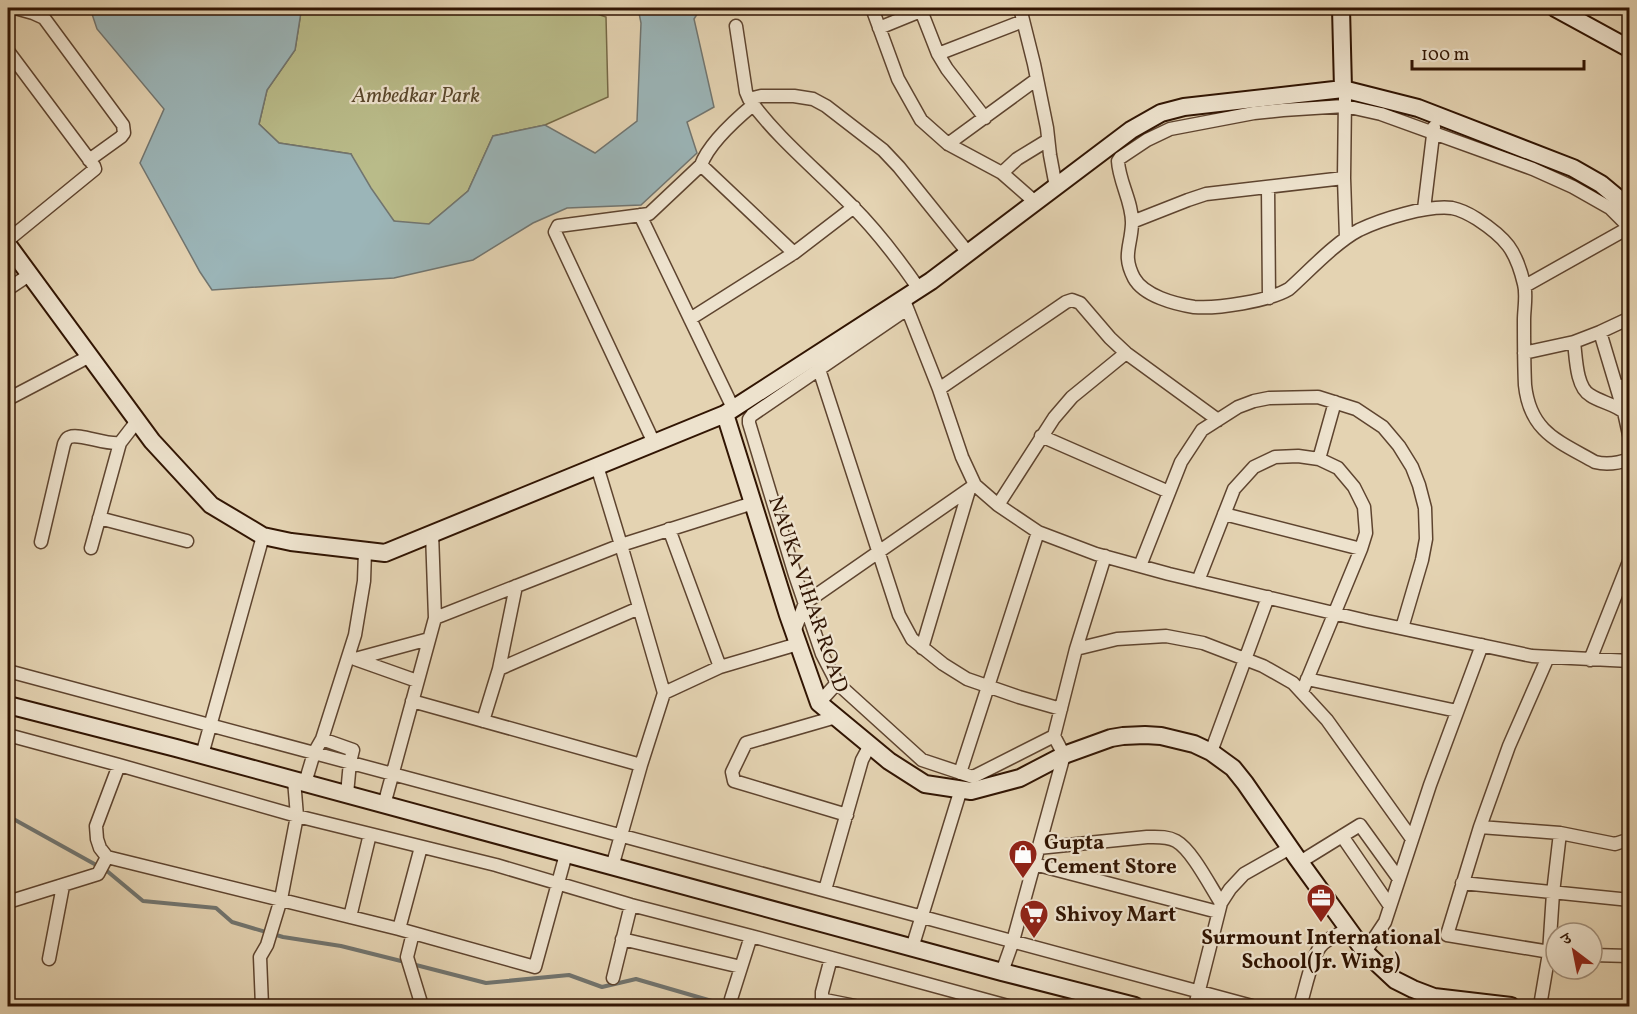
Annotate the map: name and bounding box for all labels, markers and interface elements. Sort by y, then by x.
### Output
scale bar [1412,33,1584,71]
text: 100 m [1421,43,1470,68]
park label: Ambedkar Park [351,82,480,111]
street label: NAUKA VIHAR ROAD [760,492,855,697]
place label: Gupta Cement Store [1044,829,1177,882]
shop icon: Gupta Cement Store [1007,838,1039,880]
office icon: Surmount International School(Jr. Wing) [1305,882,1337,924]
supermarket icon: Shivoy Mart [1018,898,1050,940]
place label: Shivoy Mart [1055,901,1176,930]
north arrow [1544,921,1604,981]
place label: Surmount International School(Jr. Wing) [1201,924,1441,977]
text: उ [1557,928,1578,952]

